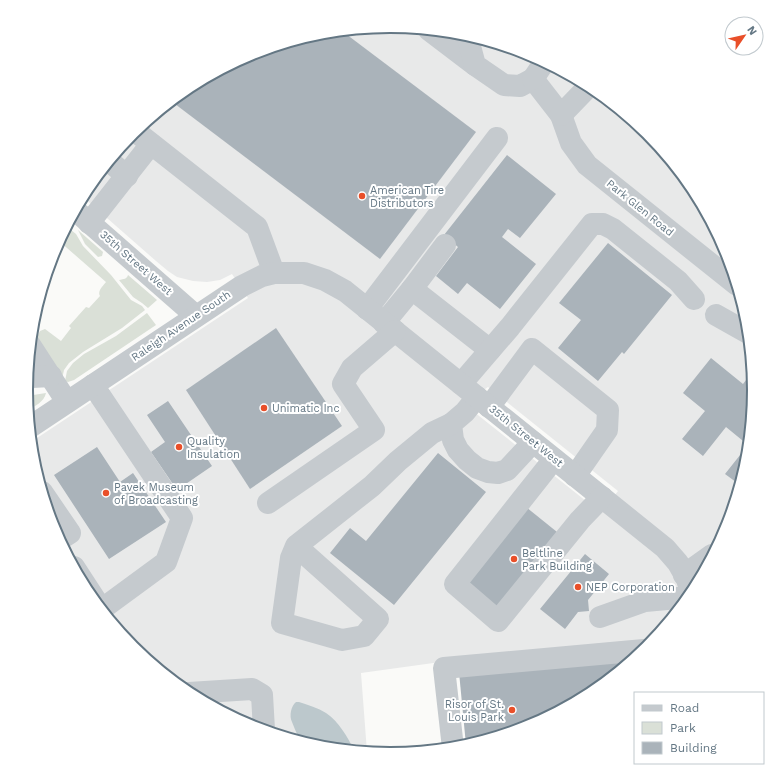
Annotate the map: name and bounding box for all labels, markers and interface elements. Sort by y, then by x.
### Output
north arrow [724,16,764,56]
text: N [744,24,760,38]
street label: Park Glen Road [604,177,676,239]
place label: American Tire Distributors [370,184,444,210]
marker: American Tire Distributors [357,191,367,201]
street label: 35th Street West [97,228,175,298]
street label: Raleigh Avenue South [129,288,233,364]
place label: Unimatic Inc [272,402,340,415]
street label: 35th Street West [486,402,566,470]
marker: Unimatic Inc [259,403,269,413]
place label: Quality Insulation [187,435,240,461]
marker: Quality Insulation [174,442,184,452]
place label: Pavek Museum of Broadcasting [114,481,198,507]
marker: Pavek Museum of Broadcasting [101,488,111,498]
place label: Beltline Park Building [522,547,592,573]
marker: Beltline Park Building [509,554,519,564]
place label: NEP Corporation [586,581,675,594]
marker: NEP Corporation [573,582,583,592]
legend [634,692,764,764]
place label: Risor of St. Louis Park [445,698,504,724]
text: Road [670,701,699,715]
marker: Risor of St. Louis Park [507,705,517,715]
text: Park [670,721,696,735]
text: Building [670,741,717,755]

